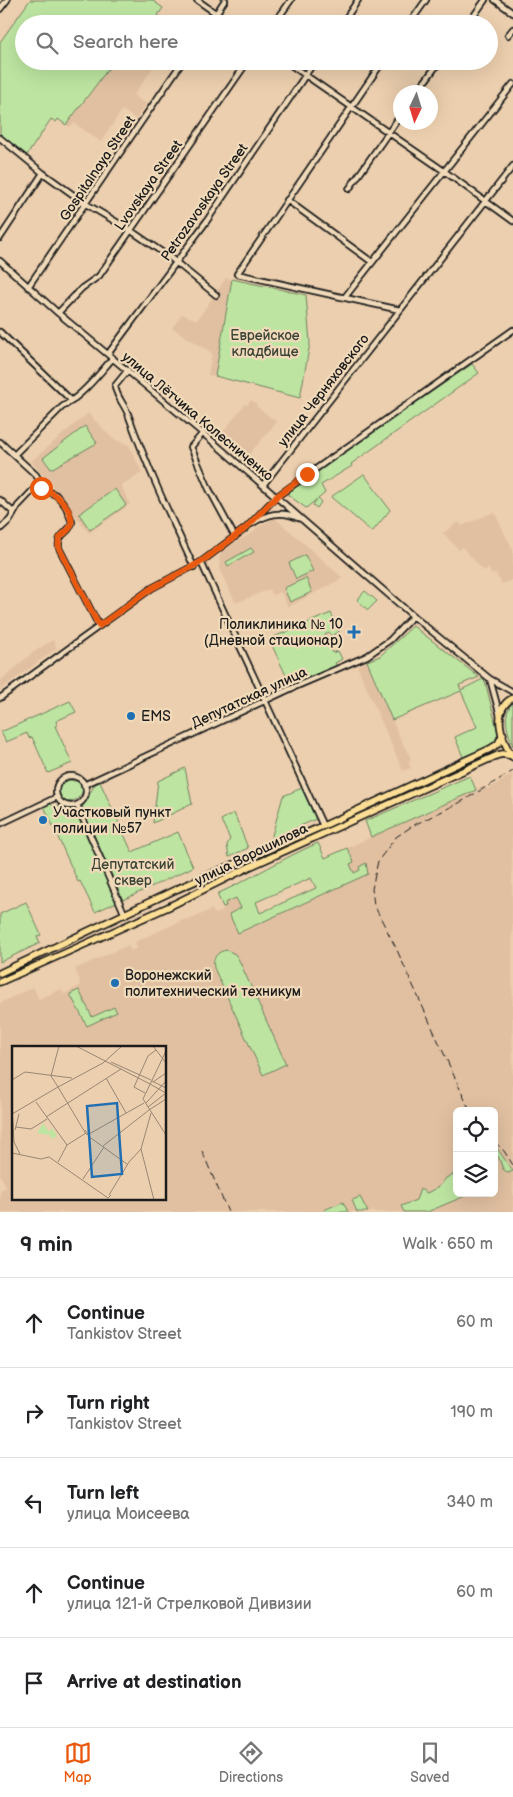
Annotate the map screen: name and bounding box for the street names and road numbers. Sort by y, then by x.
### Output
street label: Gospitalnaya Street [56,112,139,224]
street label: Lvovskaya Street [111,136,186,234]
street label: Petrozavoskaya Street [157,140,252,264]
street label: улица Черняховского [274,331,373,450]
street label: улица Лётчика Колесниченко [119,348,277,485]
street label: Депутатская улица [189,663,310,732]
street label: улица Ворошилова [192,819,311,889]

